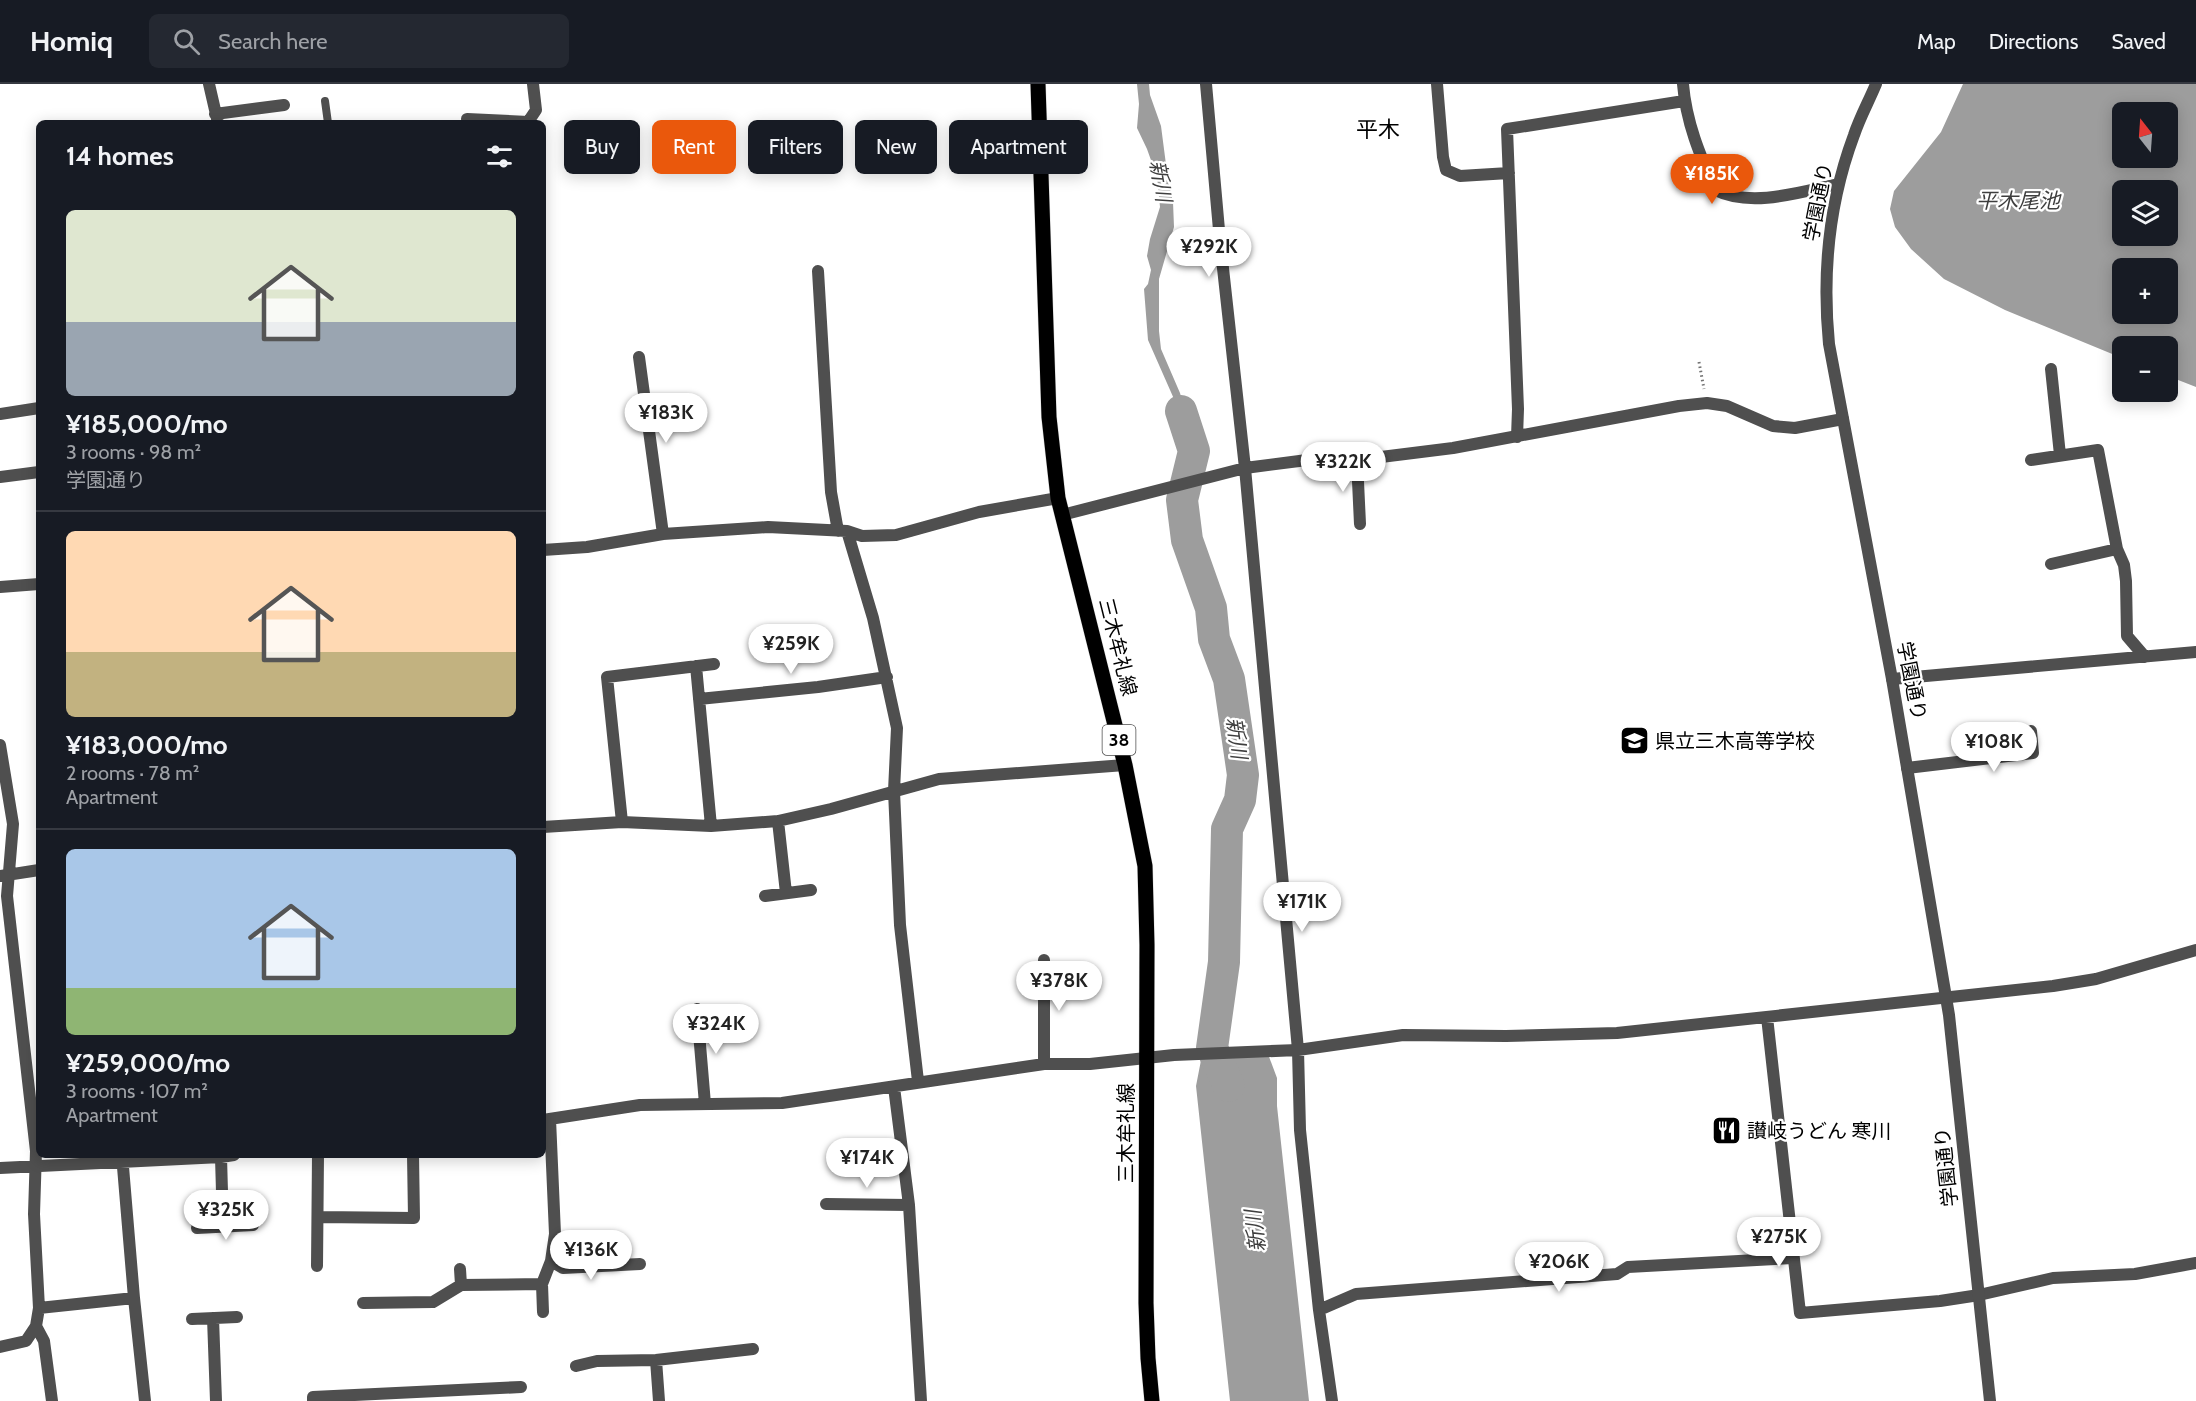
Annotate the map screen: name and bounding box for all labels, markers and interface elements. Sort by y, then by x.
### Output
search box [149,14,569,68]
text: Homiq [30,24,113,58]
icon: search [170,25,203,58]
text: Search here [218,28,327,55]
text: Map [1917,29,1956,54]
text: Directions [1989,29,2078,54]
text: Saved [2111,29,2166,54]
north arrow [2112,102,2178,168]
map controls [2112,102,2178,402]
district label: 平木 [1356,116,1400,143]
chip: Buy [564,120,640,174]
chip: Rent [652,120,736,174]
chip: Filters [748,120,843,174]
chip: New [855,120,937,174]
chip: Apartment [949,120,1088,174]
text: 14 homes [66,140,174,172]
icon: filters [483,140,516,173]
pin: ¥185K [1670,154,1754,205]
water label: 新川 [1145,158,1177,206]
street label: 学園通り [1799,160,1837,244]
text: ¥185K [1685,161,1739,185]
button: layers [2112,180,2178,246]
water label: 平木尾池 [1976,188,2062,213]
pin: ¥292K [1167,227,1251,278]
text: ¥292K [1180,234,1238,258]
icon: home [237,249,345,357]
button: + [2112,258,2178,324]
button: − [2112,336,2178,402]
pin: ¥183K [624,393,708,444]
text: ¥183K [639,400,693,424]
text: ¥185,000/mo [66,408,228,440]
text: 3 rooms · 98 m² [66,440,201,464]
pin: ¥322K [1301,442,1385,493]
text: ¥322K [1315,449,1371,473]
text: 学園通り [66,468,146,492]
icon: home [237,570,345,678]
street label: 三木牟礼線 [1094,596,1142,698]
pin: ¥259K [749,624,833,675]
text: ¥259K [762,631,820,655]
street label: 学園通り [1893,639,1931,723]
water label: 新川 [1222,715,1253,763]
pin: ¥108K [1952,722,2036,773]
road number: 38 [1102,725,1136,755]
school or university icon: 県立三木高等学校 [1618,725,1650,757]
text: ¥183,000/mo [66,729,228,761]
place label: 県立三木高等学校 [1655,729,1815,753]
text: ¥108K [1965,729,2023,753]
text: 2 rooms · 78 m² [66,761,199,785]
text: Apartment [66,785,158,809]
pin: ¥171K [1260,882,1344,933]
icon: home [237,888,345,996]
text: ¥171K [1277,889,1327,913]
pin: ¥378K [1017,961,1101,1012]
text: ¥378K [1030,968,1088,992]
pin: ¥324K [674,1004,758,1055]
text: ¥324K [687,1011,745,1035]
text: ¥259,000/mo [66,1047,230,1079]
text: 3 rooms · 107 m² [66,1079,208,1103]
street label: 三木牟礼線 [1114,1083,1138,1183]
text: Apartment [66,1103,158,1127]
restaurant icon: 讃岐うどん 寒川 [1710,1115,1742,1147]
place label: 讃岐うどん 寒川 [1747,1119,1892,1143]
street label: 学園通り [1930,1126,1962,1208]
pin: ¥174K [825,1138,909,1189]
text: ¥174K [840,1145,894,1169]
pin: ¥325K [184,1190,268,1241]
text: ¥325K [198,1197,254,1221]
water label: 新川 [1240,1207,1270,1253]
pin: ¥275K [1737,1217,1821,1268]
text: ¥275K [1751,1224,1807,1248]
pin: ¥136K [549,1230,633,1281]
text: ¥136K [564,1237,618,1261]
pin: ¥206K [1517,1242,1601,1293]
text: ¥206K [1529,1249,1589,1273]

